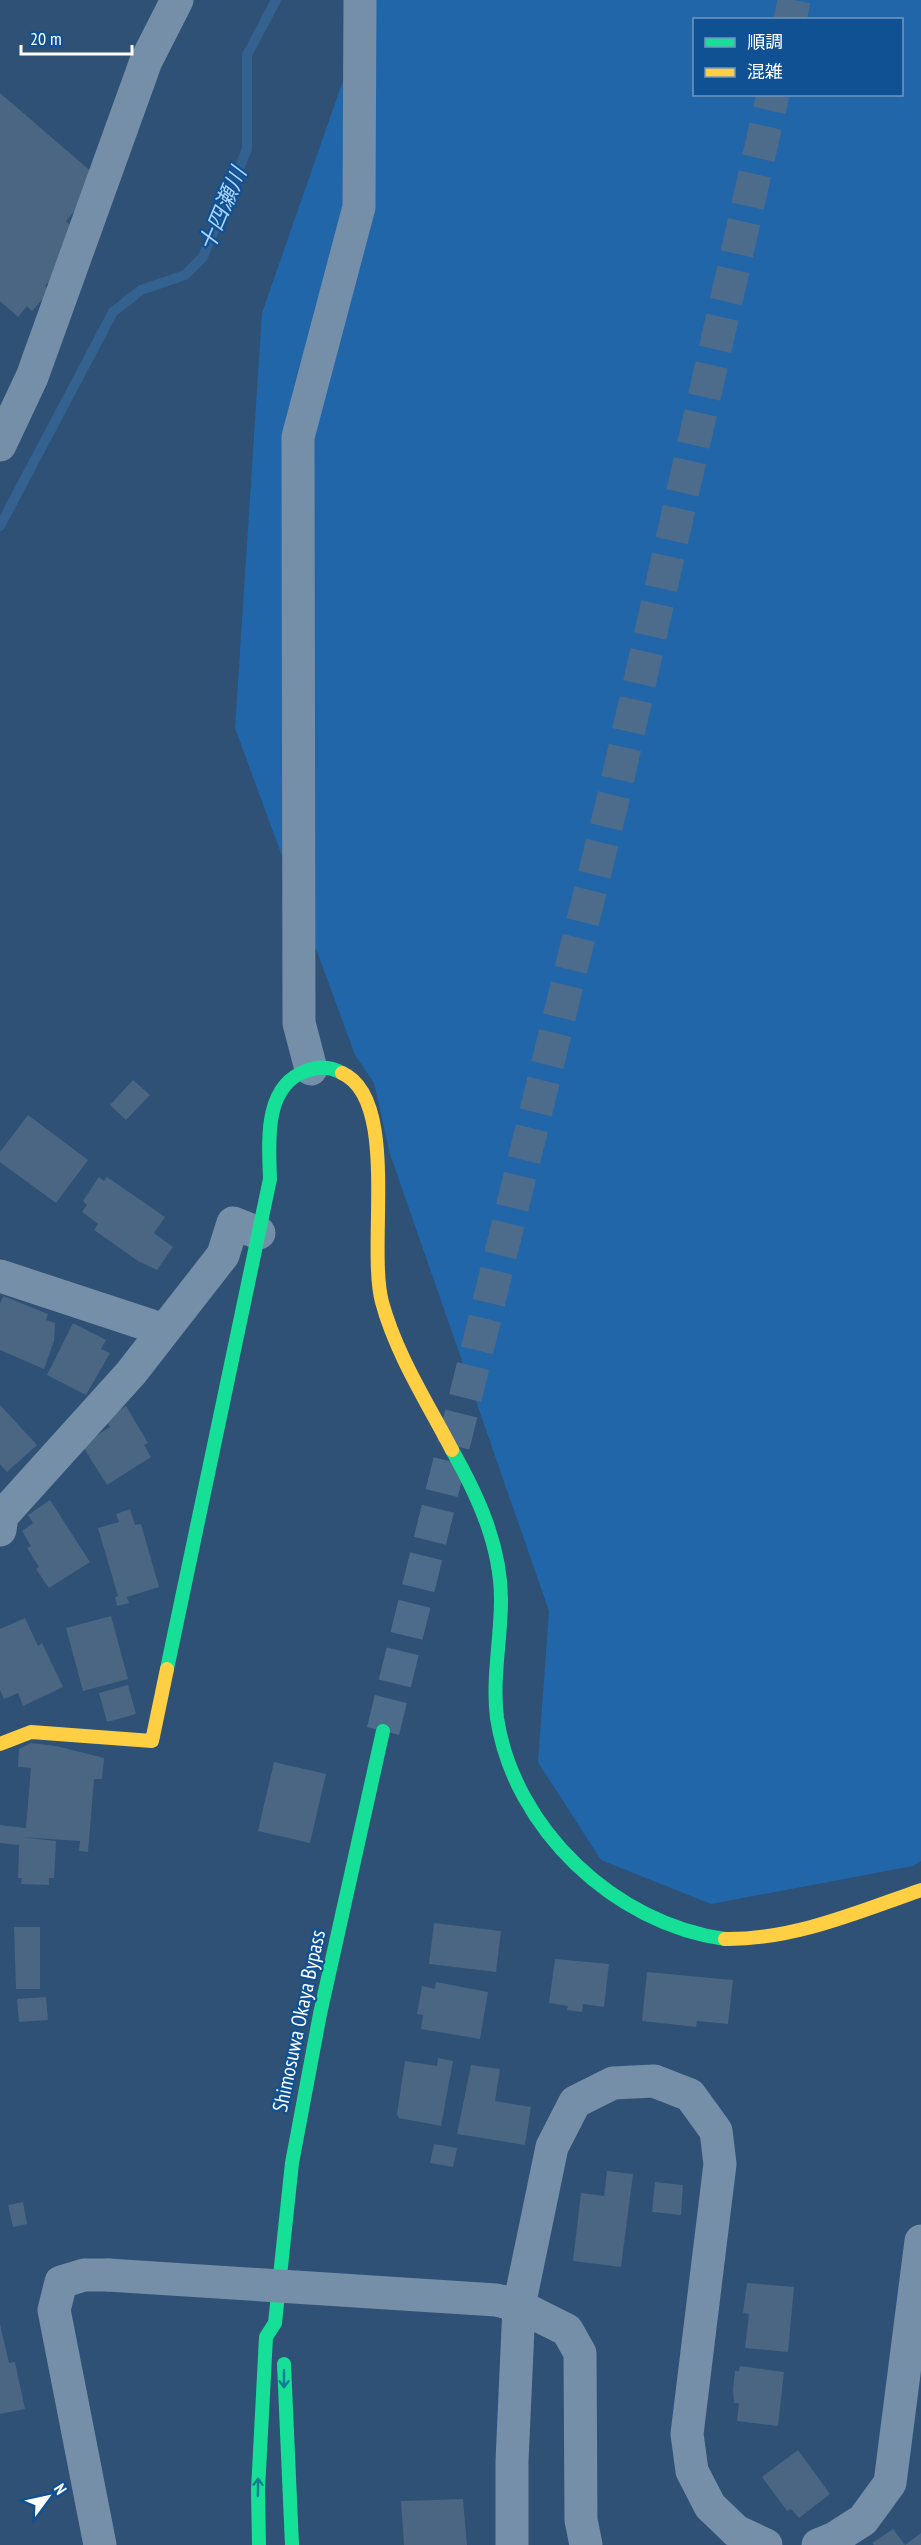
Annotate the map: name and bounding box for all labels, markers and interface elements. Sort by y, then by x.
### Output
scale bar [21,18,132,56]
legend [693,18,903,96]
text: 20 m [30,27,62,50]
text: 順調 [747,30,783,53]
text: 混雑 [747,60,783,83]
water label: 十四瀬川 [192,161,253,255]
street label: Shimosuwa Okaya Bypass [266,1927,331,2114]
one-way arrow [278,2368,290,2388]
north arrow [18,2467,78,2527]
one-way arrow [253,2477,264,2497]
text: N [50,2480,71,2498]

